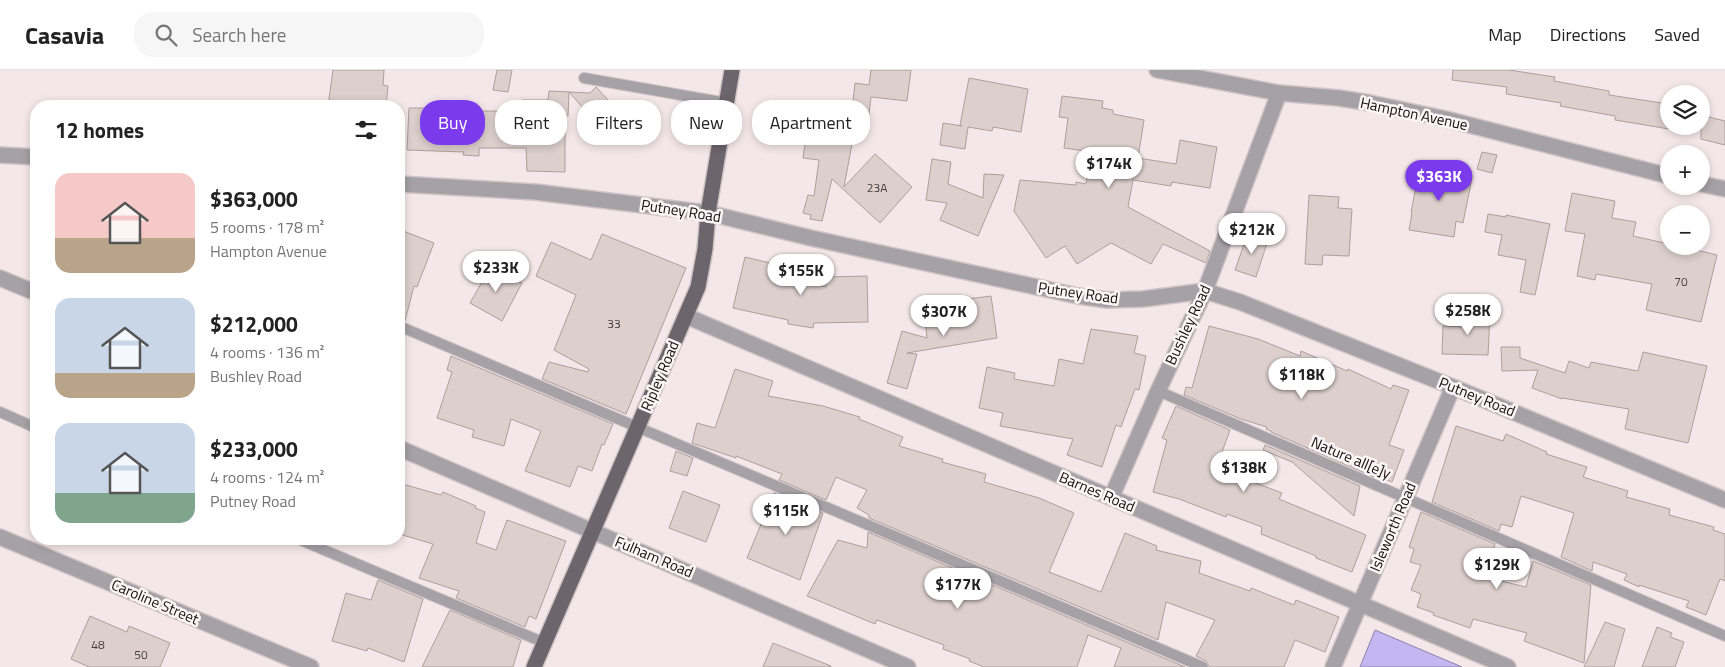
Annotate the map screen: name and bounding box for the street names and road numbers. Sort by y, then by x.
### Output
street label: Hampton Avenue [1358,91,1470,136]
street label: Putney Road [639,193,723,228]
street label: Putney Road [1037,276,1120,310]
street label: Bushley Road [1159,281,1216,369]
street label: Ripley Road [634,337,685,415]
street label: Putney Road [1435,371,1519,422]
street label: Nature all[e]y [1308,430,1395,485]
street label: Barnes Road [1056,465,1139,518]
street label: Isleworth Road [1363,478,1422,575]
street label: Fulham Road [612,530,697,583]
street label: Caroline Street [108,573,203,631]

